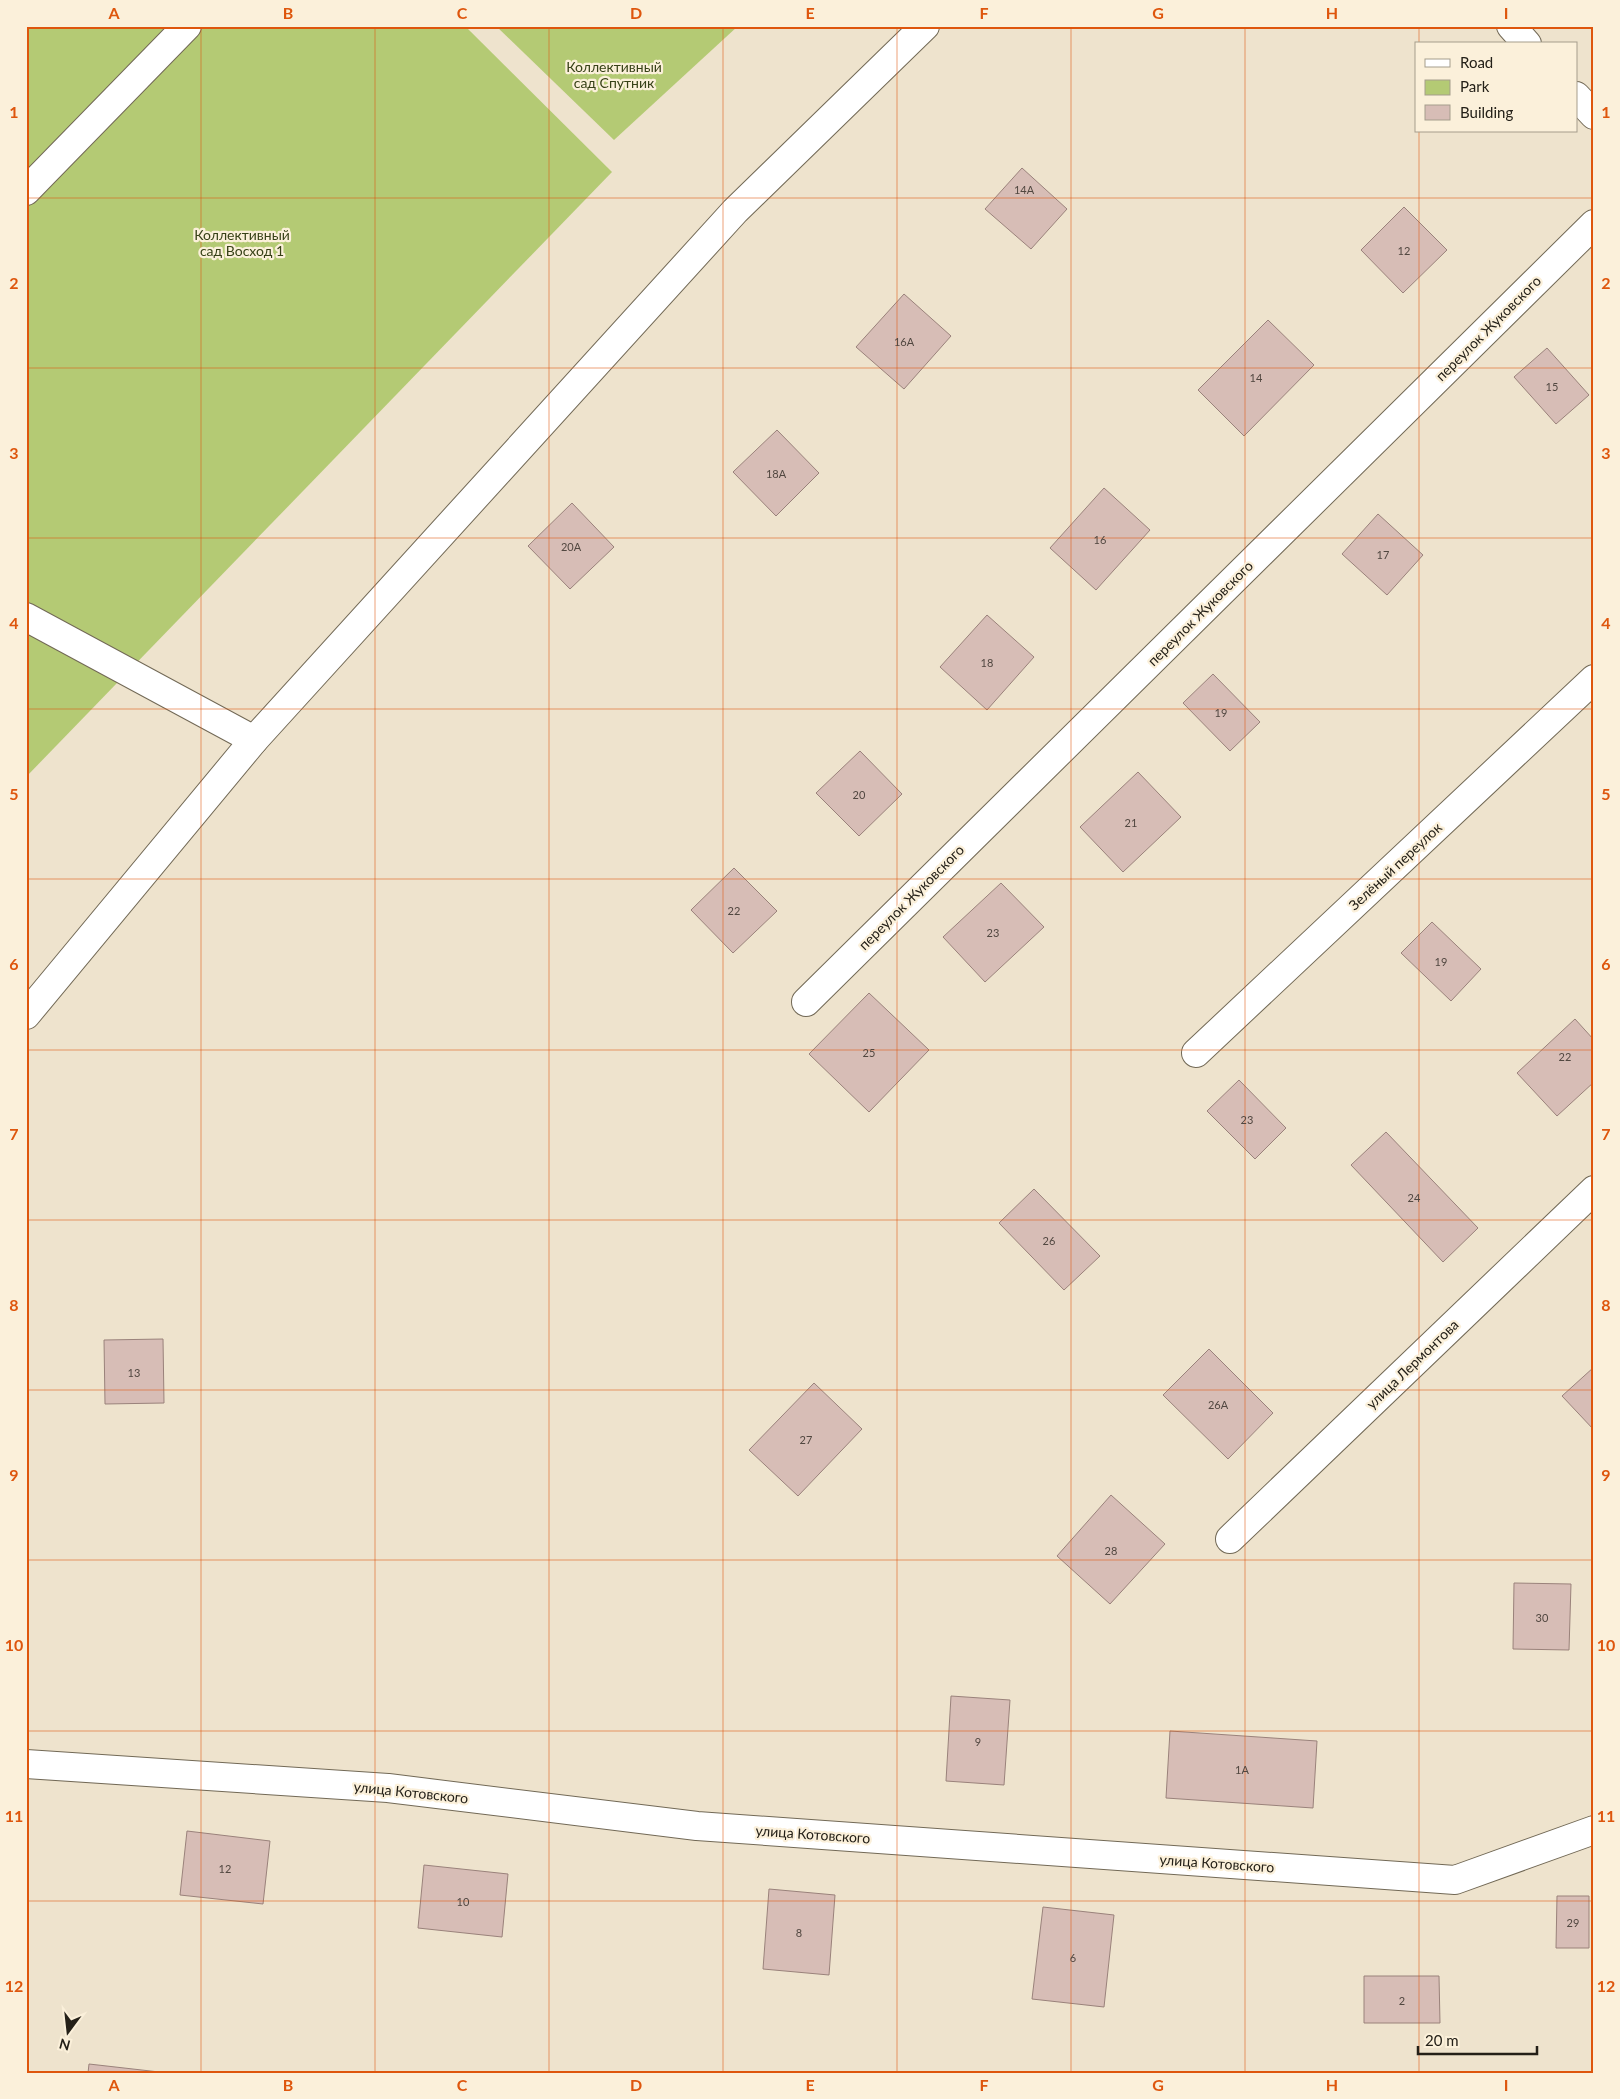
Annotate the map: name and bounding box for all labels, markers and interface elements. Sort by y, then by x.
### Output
text: A [107,3,120,22]
text: B [283,3,293,22]
text: C [457,3,468,22]
text: D [630,3,642,22]
text: E [805,3,815,22]
text: F [979,3,989,22]
text: G [1152,3,1164,22]
text: H [1326,3,1338,22]
text: I [1504,3,1508,22]
legend [1415,42,1578,132]
text: Road [1460,53,1493,71]
park label: Коллективный сад Спутник [566,58,662,91]
text: Park [1460,77,1490,95]
text: 1 [9,102,19,121]
text: 1 [1601,102,1611,121]
text: Building [1460,103,1513,121]
house number: 14А [1014,183,1035,196]
park label: Коллективный сад Восход 1 [194,226,290,259]
house number: 12 [1398,244,1410,257]
street label: переулок Жуковского [1432,272,1544,384]
text: 2 [9,273,19,292]
text: 2 [1601,273,1611,292]
house number: 16А [894,335,915,348]
house number: 14 [1250,371,1263,384]
house number: 15 [1546,380,1558,393]
text: 3 [9,443,19,462]
text: 3 [1601,443,1611,462]
house number: 18А [766,467,787,480]
house number: 16 [1094,533,1106,546]
house number: 20А [561,540,582,553]
house number: 17 [1377,548,1389,561]
street label: переулок Жуковского [1144,557,1256,669]
text: 4 [9,613,19,632]
text: 4 [1601,613,1611,632]
house number: 18 [981,656,993,669]
house number: 19 [1215,706,1227,719]
text: 5 [9,784,19,803]
text: 5 [1601,784,1611,803]
house number: 20 [853,788,866,801]
house number: 21 [1125,816,1137,829]
street label: Зелёный переулок [1345,818,1446,913]
street label: переулок Жуковского [855,841,967,953]
house number: 22 [728,904,740,917]
house number: 23 [987,926,999,939]
text: 6 [9,954,19,973]
text: 6 [1601,954,1611,973]
house number: 19 [1435,955,1447,968]
house number: 25 [863,1046,875,1059]
house number: 22 [1559,1050,1571,1063]
house number: 23 [1241,1113,1253,1126]
text: 7 [9,1124,19,1143]
text: 7 [1601,1124,1611,1143]
house number: 24 [1408,1191,1421,1204]
house number: 26 [1043,1234,1055,1247]
text: 8 [9,1295,19,1314]
text: 8 [1601,1295,1611,1314]
street label: улица Лермонтова [1362,1316,1462,1412]
house number: 13 [128,1366,140,1379]
house number: 26А [1208,1398,1229,1411]
house number: 27 [800,1433,812,1446]
text: 9 [9,1465,19,1484]
text: 9 [1601,1465,1611,1484]
house number: 28 [1105,1544,1117,1557]
house number: 30 [1536,1611,1549,1624]
text: 10 [5,1635,23,1654]
text: 10 [1597,1635,1615,1654]
house number: 9 [975,1735,981,1748]
house number: 1А [1235,1763,1249,1776]
street label: улица Котовского [353,1778,469,1806]
text: 11 [5,1806,23,1825]
text: 11 [1597,1806,1615,1825]
street label: улица Котовского [755,1822,871,1846]
street label: улица Котовского [1159,1851,1275,1875]
house number: 12 [219,1862,231,1875]
house number: 10 [457,1895,470,1908]
house number: 29 [1567,1916,1579,1929]
house number: 8 [796,1926,802,1939]
house number: 6 [1070,1951,1076,1964]
text: 12 [5,1976,23,1995]
text: 12 [1597,1976,1615,1995]
house number: 2 [1399,1994,1405,2007]
north arrow [42,2006,92,2056]
scale bar [1418,2024,1536,2056]
text: 20 m [1425,2031,1459,2049]
text: N [57,2035,72,2055]
text: A [107,2075,120,2094]
text: B [283,2075,293,2094]
text: C [457,2075,468,2094]
text: D [630,2075,642,2094]
text: E [805,2075,815,2094]
text: F [979,2075,989,2094]
text: G [1152,2075,1164,2094]
text: H [1326,2075,1338,2094]
text: I [1504,2075,1508,2094]

